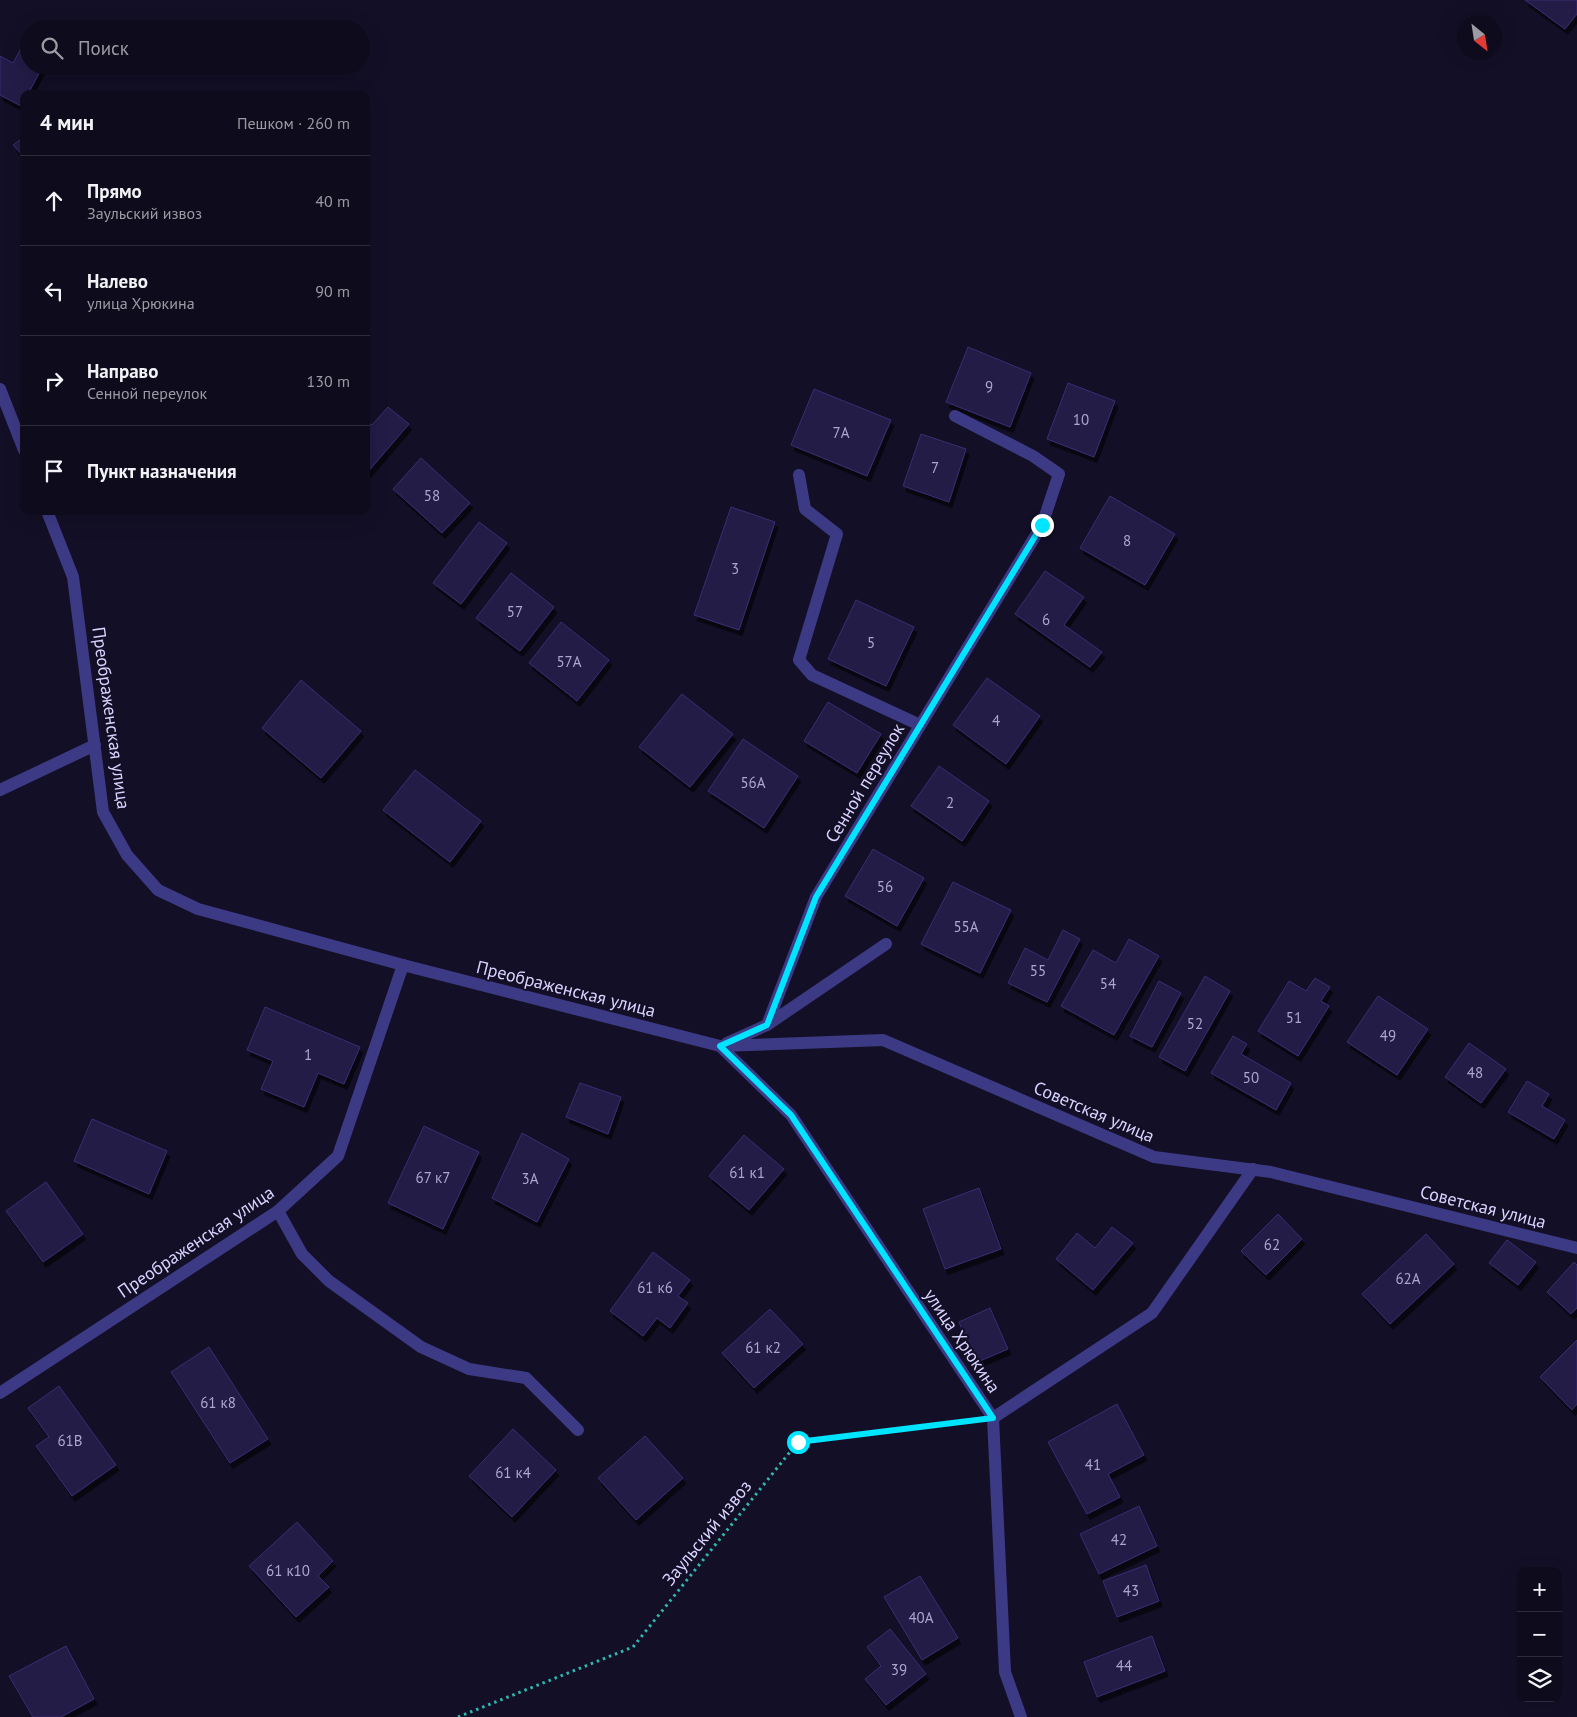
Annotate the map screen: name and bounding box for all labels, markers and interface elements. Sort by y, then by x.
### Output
north arrow [1457,15,1502,60]
search box [20,20,370,75]
icon: search [38,34,66,62]
text: Поиск [78,36,129,60]
text: 4 мин [40,109,94,136]
text: Пешком · 260 m [237,113,350,133]
text: Прямо [87,179,142,203]
icon: ahead [40,187,68,215]
text: 40 m [315,191,350,211]
text: Заульский извоз [87,203,202,223]
text: Налево [87,269,148,293]
icon: left [40,277,68,305]
text: 90 m [315,281,350,301]
text: улица Хрюкина [87,293,195,313]
text: Направо [87,359,158,383]
icon: right [40,367,68,395]
text: 130 m [307,371,350,391]
house number: 9 [985,377,993,396]
text: Сенной переулок [87,383,207,403]
house number: 10 [1073,410,1089,429]
house number: 7А [833,423,850,442]
icon: arrive [40,457,68,485]
house number: 7 [931,458,939,477]
text: Пункт назначения [87,459,237,483]
house number: 58 [424,486,440,505]
route end [1031,514,1054,537]
house number: 8 [1123,531,1131,550]
house number: 3 [731,559,739,578]
house number: 57 [507,602,523,621]
house number: 6 [1042,610,1050,629]
street label: Преображенская улица [87,625,136,811]
house number: 5 [867,633,875,652]
house number: 57А [556,652,582,671]
house number: 4 [992,711,1000,730]
street label: Сенной переулок [820,718,909,847]
house number: 56А [740,773,766,792]
house number: 2 [946,793,954,812]
house number: 56 [877,877,893,896]
house number: 55А [953,917,979,936]
street label: Преображенская улица [474,955,658,1022]
house number: 55 [1030,961,1046,980]
house number: 54 [1100,974,1116,993]
house number: 51 [1286,1008,1302,1027]
house number: 52 [1187,1014,1203,1033]
house number: 49 [1380,1026,1396,1045]
house number: 1 [304,1045,312,1064]
house number: 48 [1467,1063,1483,1082]
house number: 50 [1243,1068,1259,1087]
street label: Советская улица [1030,1076,1158,1147]
house number: 61 к1 [729,1163,765,1182]
house number: 67 к7 [416,1168,450,1187]
house number: 3А [522,1169,539,1188]
street label: Советская улица [1418,1180,1549,1233]
street label: Преображенская улица [113,1181,278,1303]
house number: 62 [1264,1235,1280,1254]
house number: 62А [1395,1269,1421,1288]
house number: 61 к6 [637,1278,673,1297]
street label: улица Хрюкина [919,1284,1006,1397]
house number: 61 к2 [745,1338,781,1357]
house number: 61 к8 [200,1393,236,1412]
house number: 61В [57,1431,83,1450]
route start [787,1431,810,1454]
house number: 41 [1085,1455,1101,1474]
house number: 61 к4 [495,1463,531,1482]
street label: Заульский извоз [657,1475,756,1590]
house number: 42 [1111,1530,1127,1549]
house number: 61 к10 [266,1561,310,1580]
map controls [1517,1567,1562,1702]
button: + [1517,1567,1562,1612]
house number: 43 [1123,1581,1139,1600]
house number: 40А [908,1608,934,1627]
button: − [1517,1612,1562,1657]
house number: 44 [1116,1656,1132,1675]
button: layers [1517,1657,1562,1702]
house number: 39 [891,1660,907,1679]

